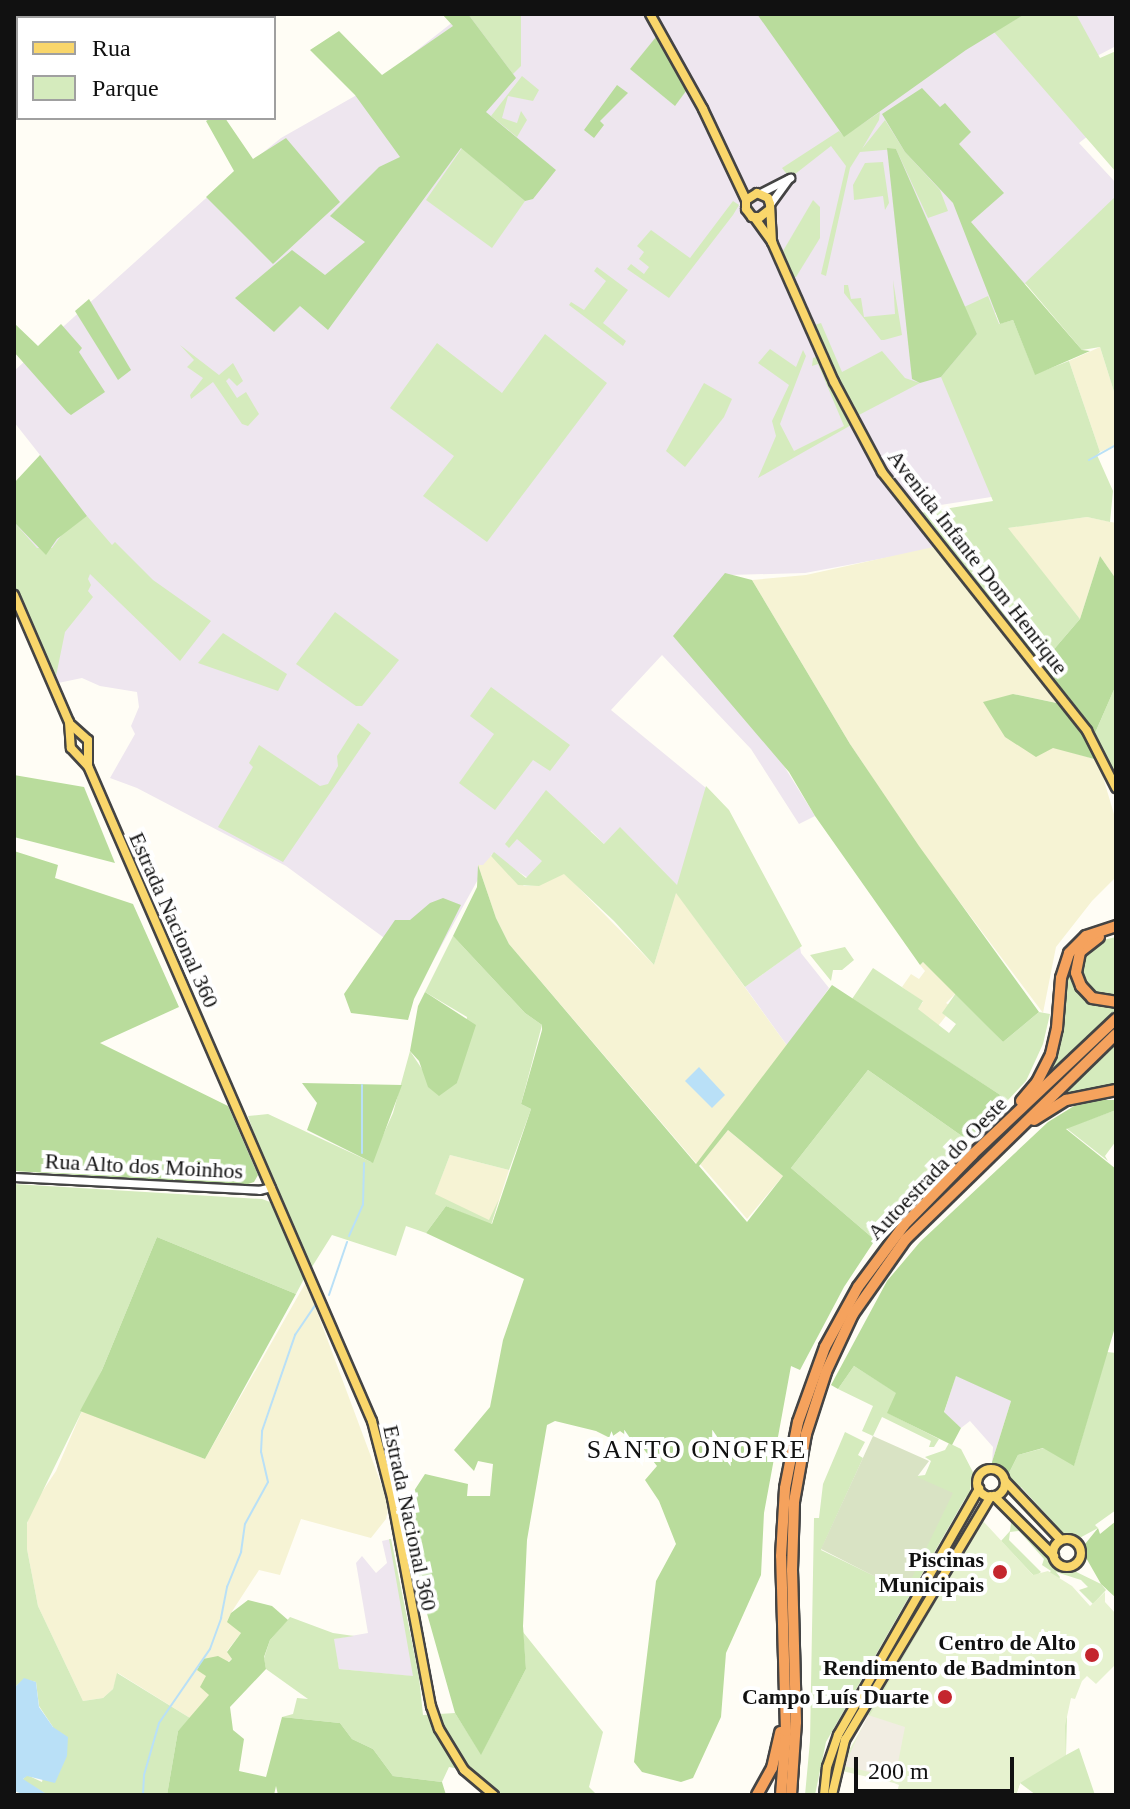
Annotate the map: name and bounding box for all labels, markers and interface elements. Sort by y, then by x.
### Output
legend [16,16,276,120]
text: Rua [92,35,131,61]
text: Parque [92,75,159,101]
street label: Avenida Infante Dom Henrique [882,445,1074,679]
street label: Estrada Nacional 360 [123,828,225,1012]
street label: Autoestrada do Oeste [862,1091,1012,1245]
street label: Rua Alto dos Moinhos [44,1148,244,1184]
street label: Estrada Nacional 360 [377,1423,443,1613]
district label: SANTO ONOFRE [587,1434,807,1466]
place label: Piscinas Municipais [879,1546,984,1598]
marker: Piscinas Municipais [991,1563,1009,1581]
place label: Centro de Alto Rendimento de Badminton [823,1629,1076,1680]
marker: Centro de Alto Rendimento de Badminton [1083,1646,1101,1664]
place label: Campo Luís Duarte [742,1684,929,1710]
marker: Campo Luís Duarte [936,1688,954,1706]
scale bar [858,1741,1018,1791]
text: 200 m [868,1758,929,1784]

